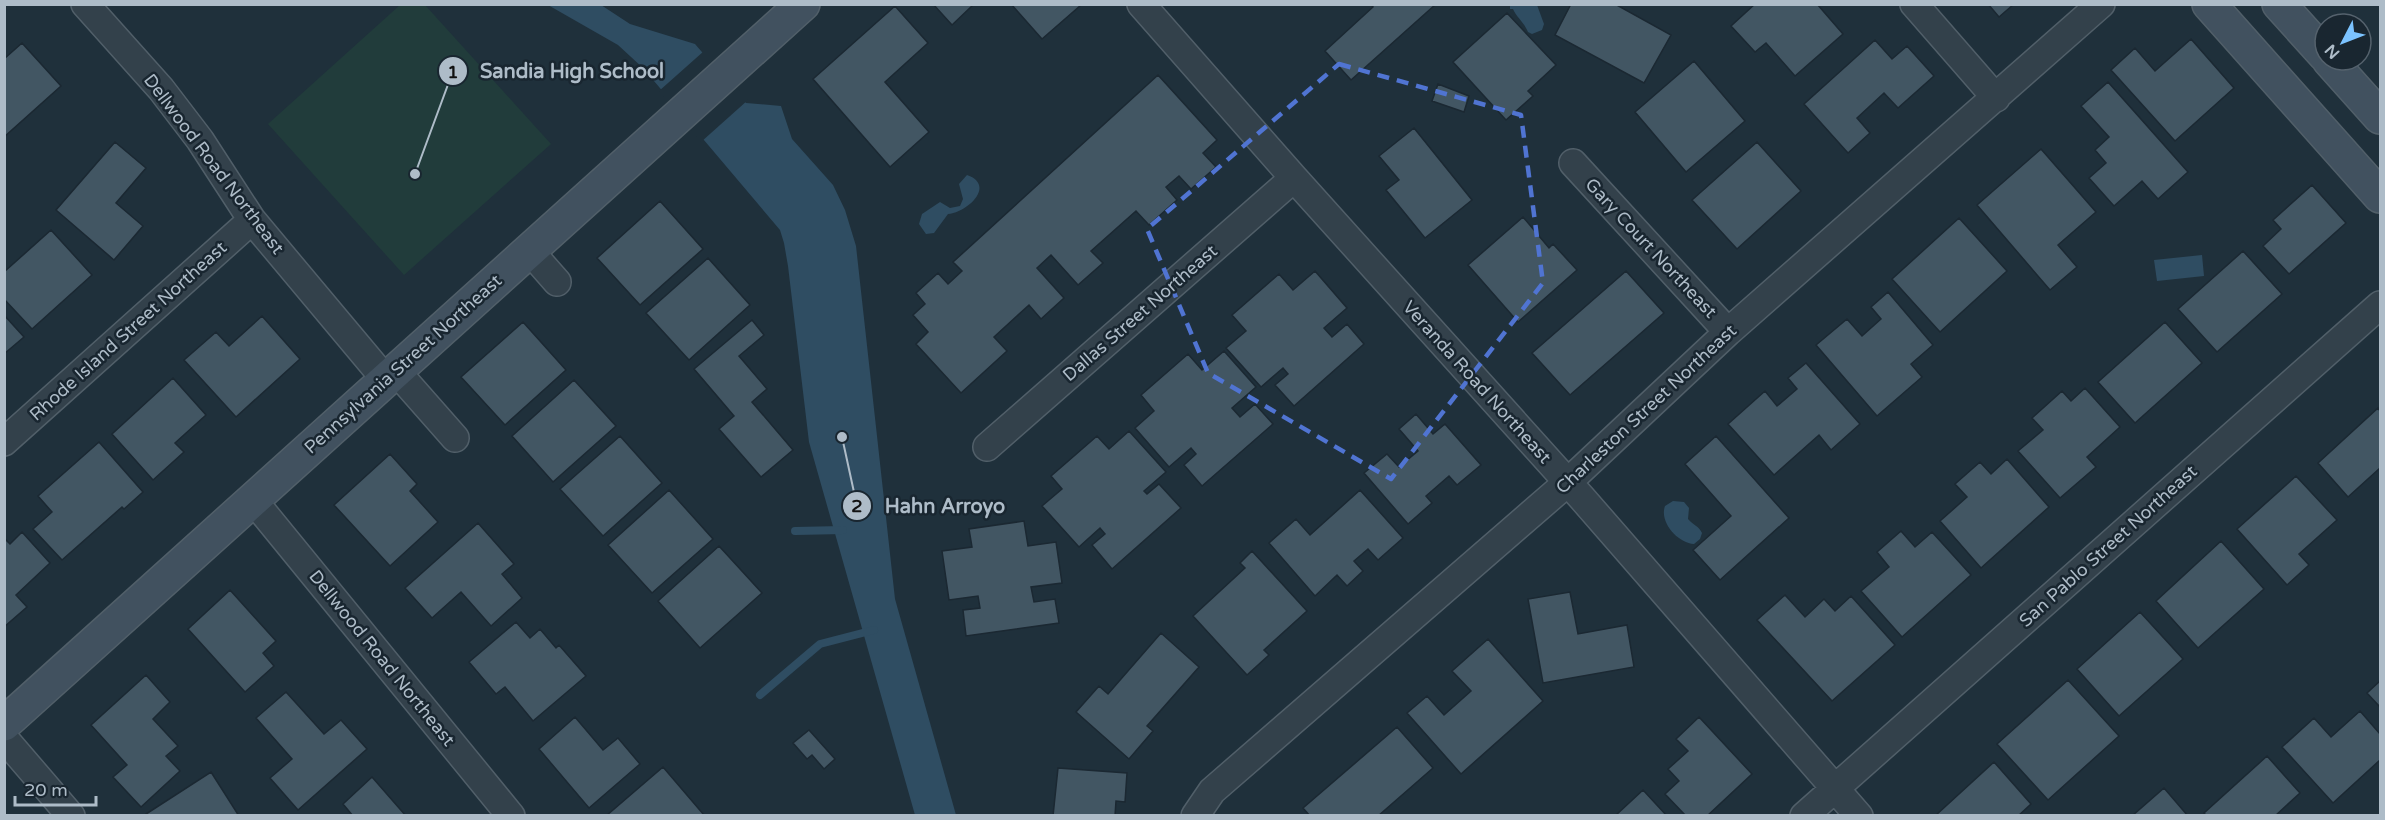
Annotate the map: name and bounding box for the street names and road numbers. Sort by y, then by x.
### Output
street label: Dellwood Road Northeast [139,70,289,259]
street label: Gary Court Northeast [1580,174,1722,323]
street label: Rhode Island Street Northeast [25,236,231,425]
street label: Dallas Street Northeast [1058,240,1222,386]
street label: Pennsylvania Street Northeast [300,269,506,459]
street label: Veranda Road Northeast [1398,296,1556,468]
street label: Charleston Street Northeast [1551,319,1741,498]
street label: San Pablo Street Northeast [2015,460,2202,632]
street label: Dellwood Road Northeast [304,566,460,750]

